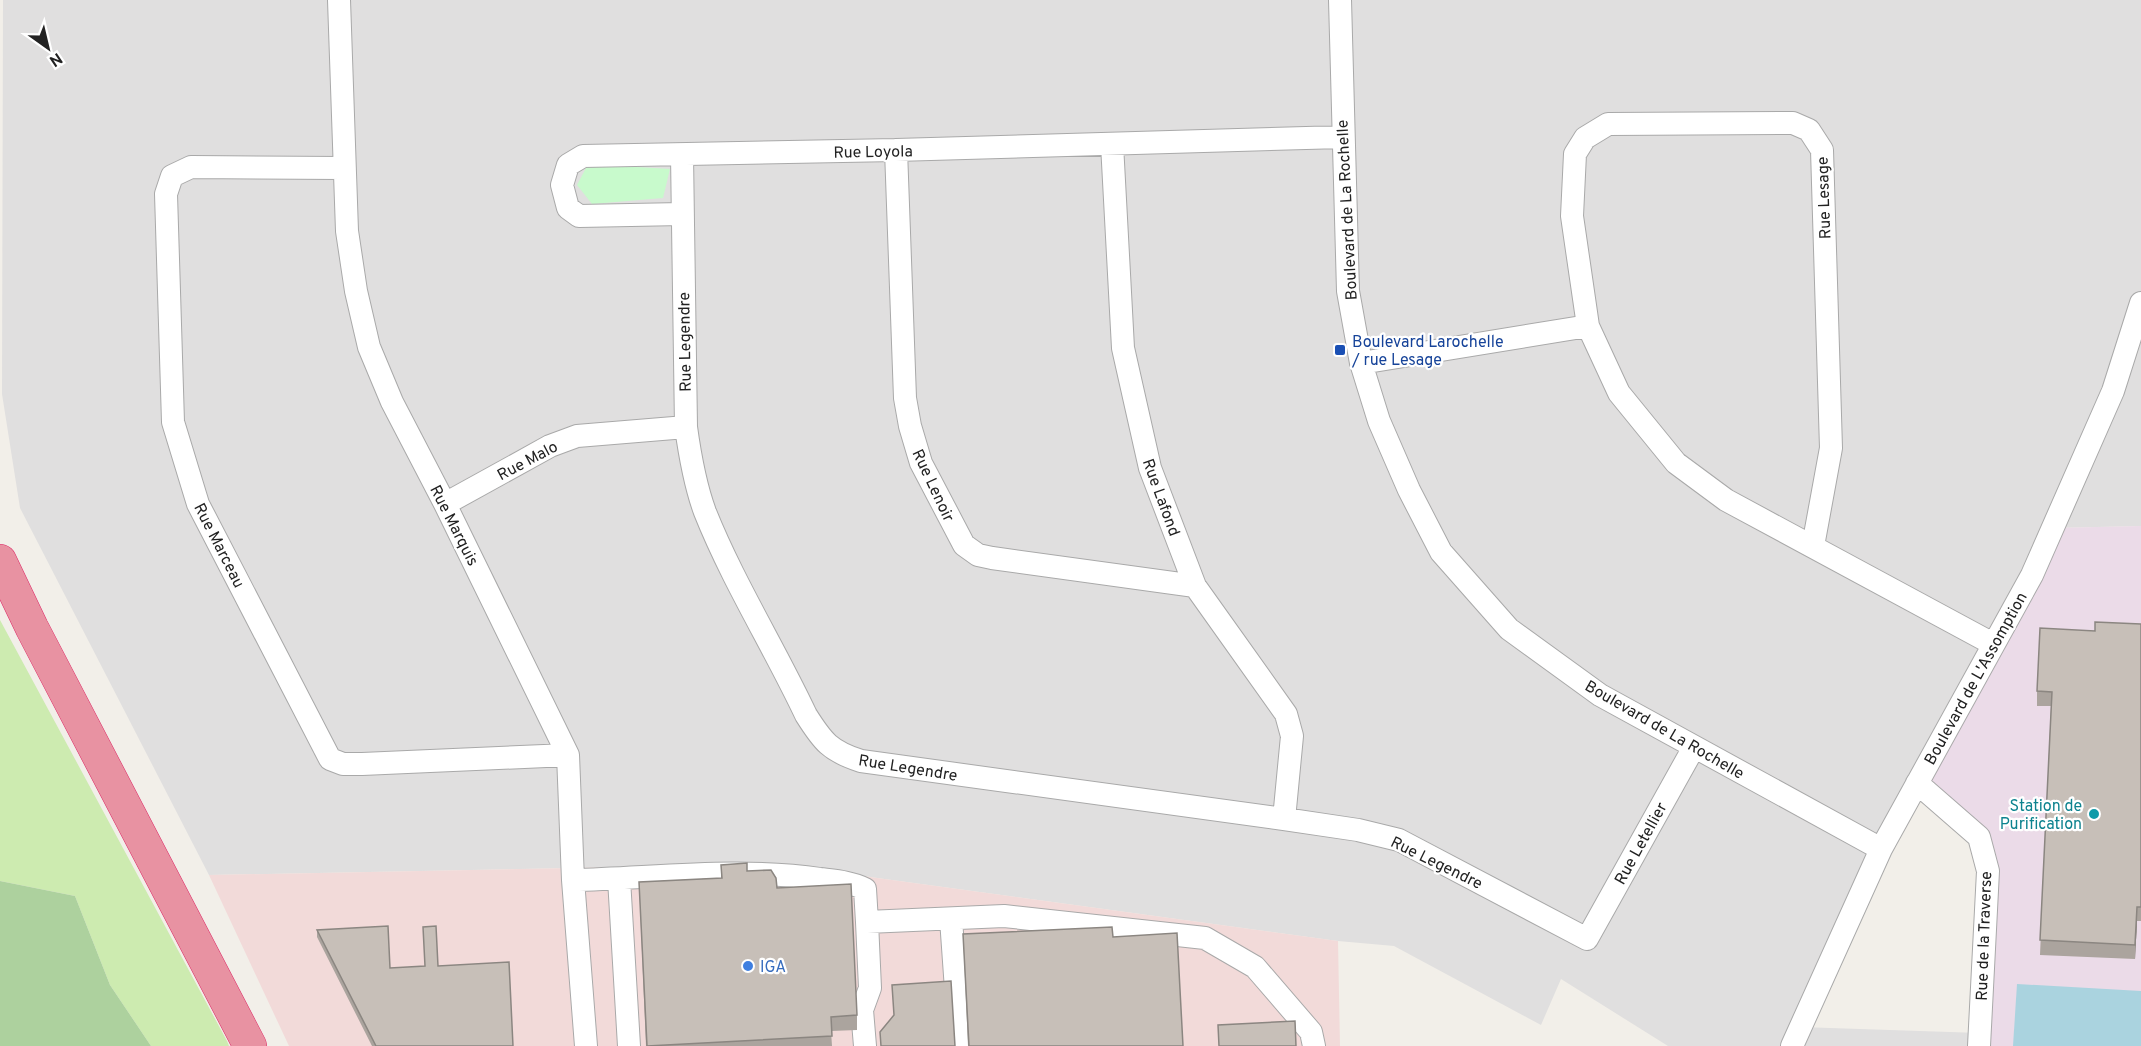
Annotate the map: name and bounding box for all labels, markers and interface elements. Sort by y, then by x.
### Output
north arrow [18,18,78,78]
text: N [45,47,66,70]
street label: Boulevard de La Rochelle [1333,119,1363,301]
street label: Rue Loyola [833,142,913,164]
street label: Rue Lesage [1814,156,1836,240]
street label: Rue Legendre [675,292,697,392]
place label: Boulevard Larochelle / rue Lesage [1351,333,1504,371]
marker: Boulevard Larochelle / rue Lesage [1333,343,1347,357]
street label: Rue Malo [494,438,562,486]
street label: Rue Lenoir [907,446,958,525]
street label: Rue Lafond [1137,456,1183,539]
street label: Rue Marquis [424,482,482,570]
street label: Rue Marceau [188,500,248,592]
street label: Boulevard de L'Assomption [1921,589,2033,769]
street label: Boulevard de La Rochelle [1581,677,1747,785]
street label: Rue Legendre [857,751,959,787]
place label: Station de Purification [2000,797,2082,835]
street label: Rue Letellier [1611,799,1673,889]
marker: Station de Purification [2087,807,2101,821]
street label: Rue Legendre [1387,833,1485,895]
street label: Rue de la Traverse [1973,871,1997,1001]
place label: IGA [760,958,786,978]
marker: IGA [741,959,755,973]

